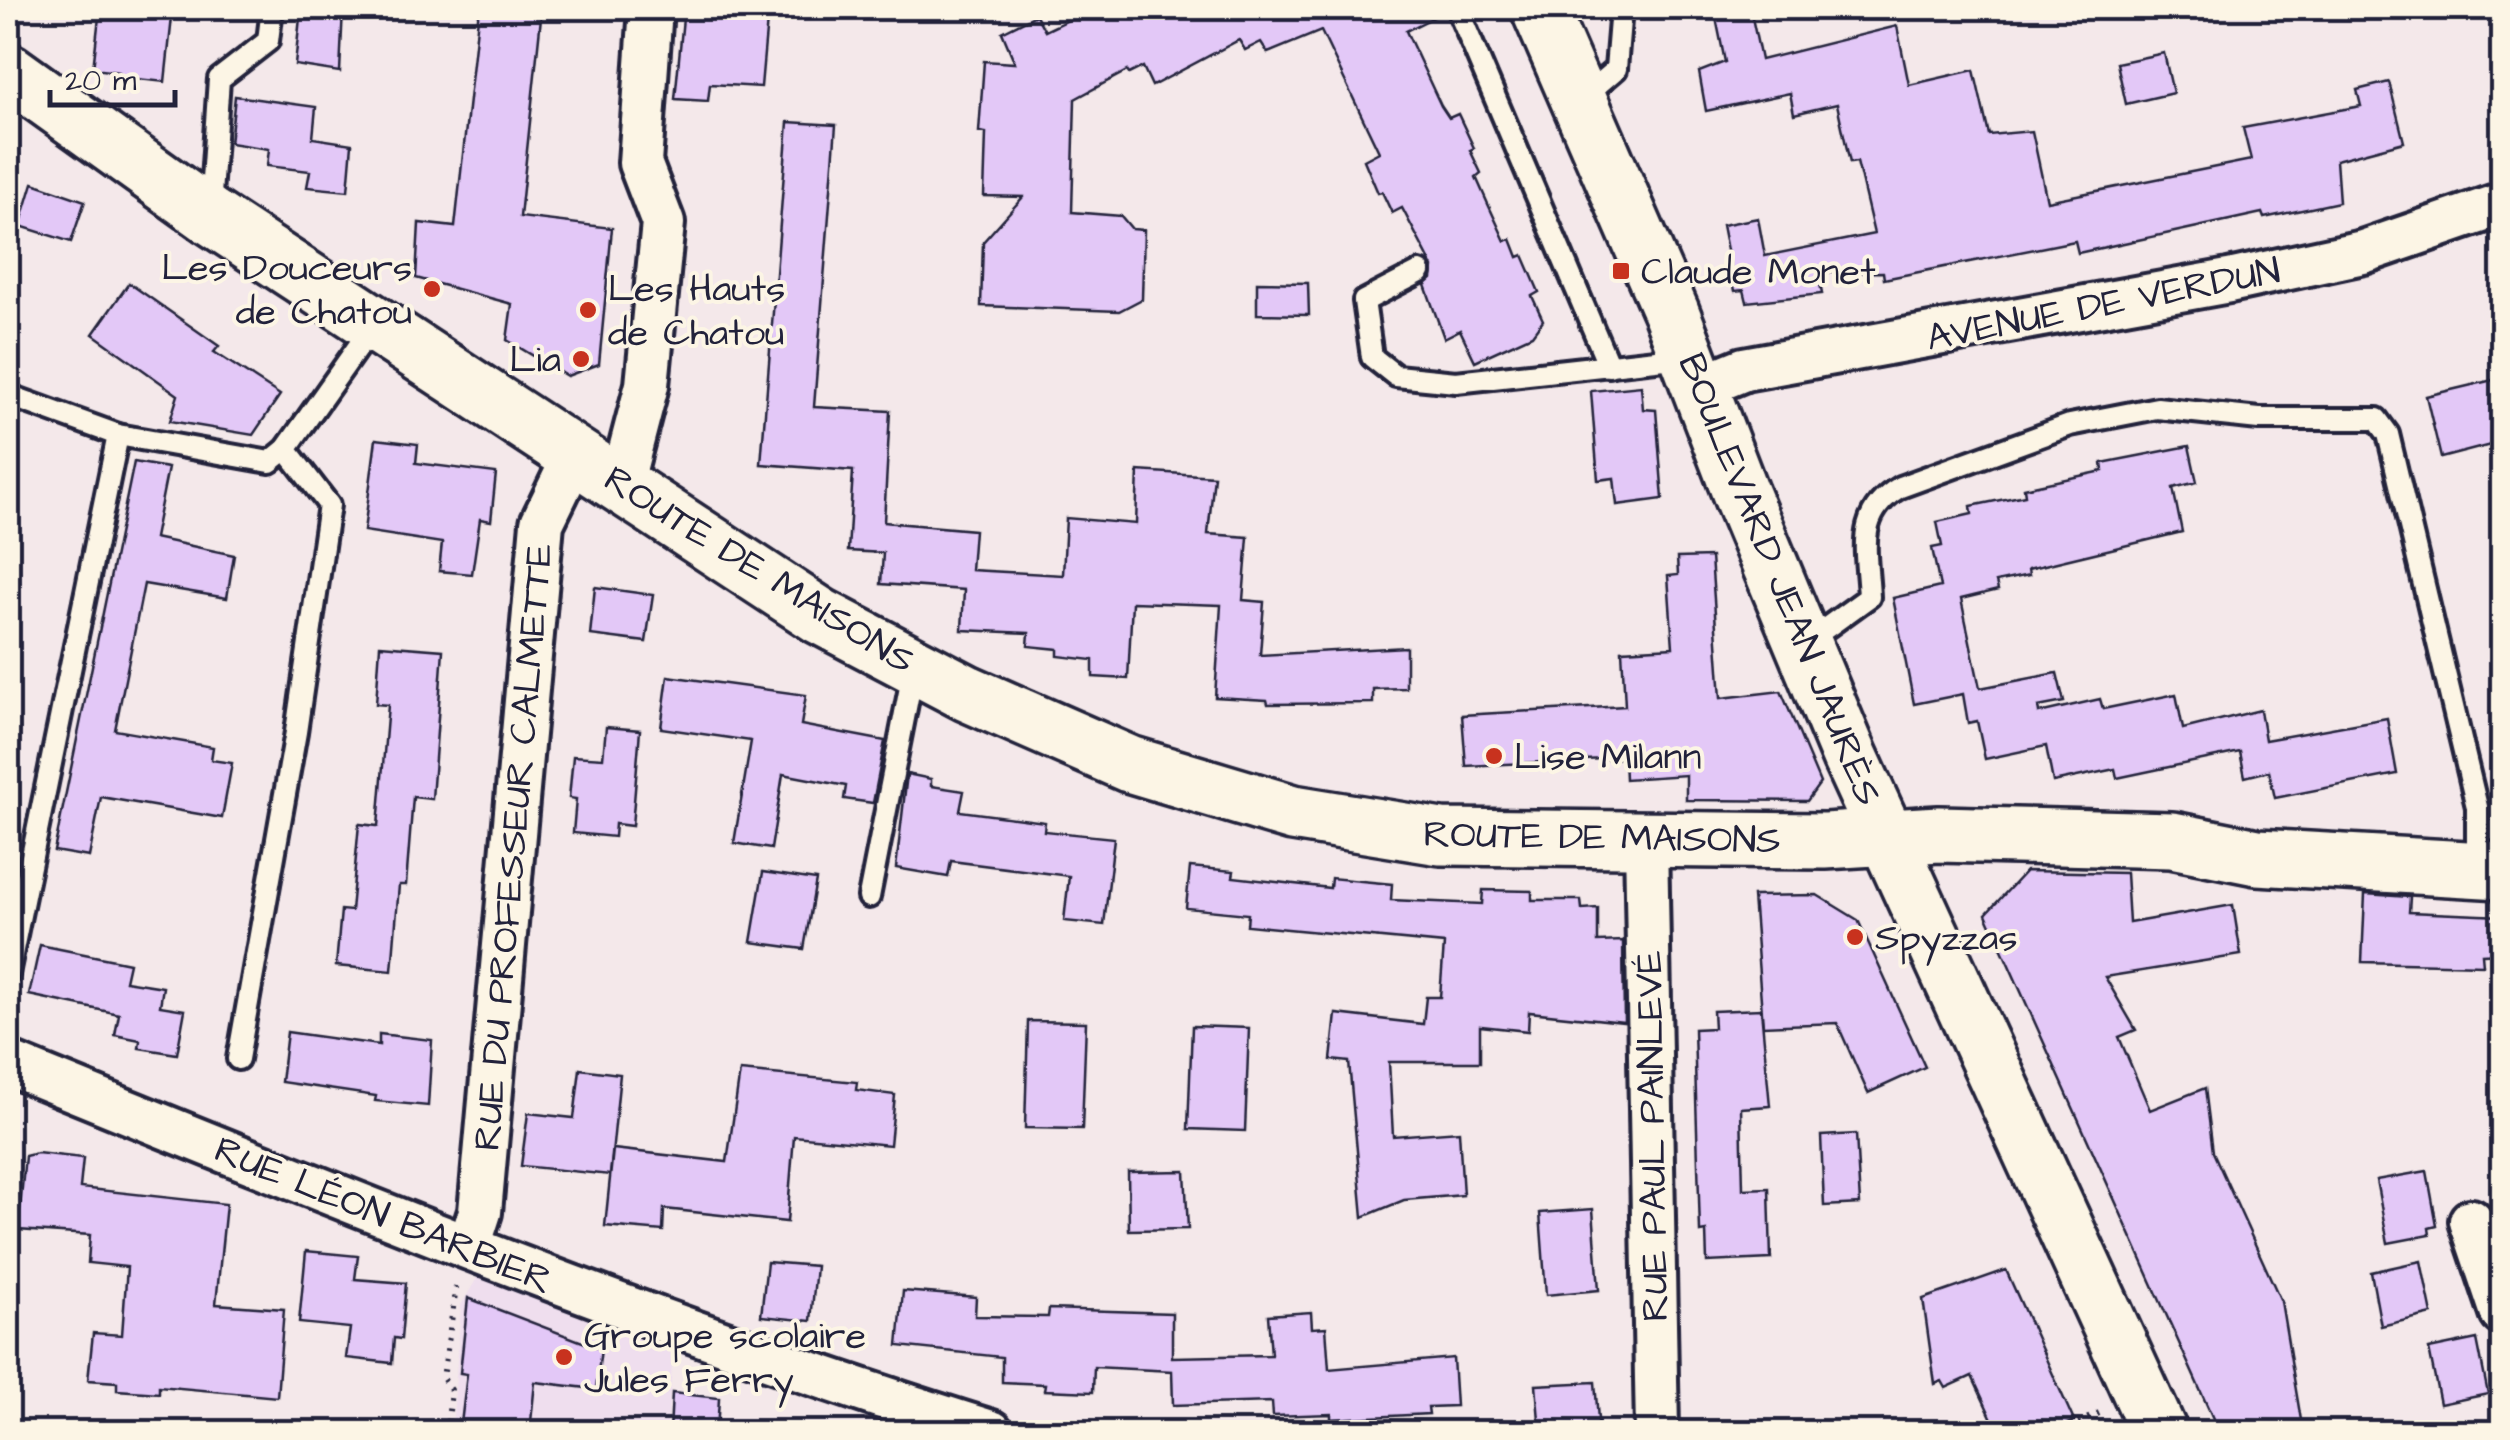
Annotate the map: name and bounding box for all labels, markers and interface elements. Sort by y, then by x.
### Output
scale bar [50,45,175,107]
text: 20 m [65,60,137,102]
place label: Les Douceurs de Chatou [162,243,412,339]
street label: AVENUE DE VERDUN [1922,245,2285,365]
place label: Claude Monet [1641,247,1876,299]
marker: Claude Monet [1610,260,1632,282]
place label: Les Hauts de Chatou [608,264,785,360]
marker: Les Douceurs de Chatou [421,278,443,300]
marker: Les Hauts de Chatou [577,299,599,321]
place label: Lia [510,335,561,387]
street label: BOULEVARD JEAN JAURÈS [1664,346,1894,814]
marker: Lia [570,348,592,370]
street label: ROUTE DE MAISONS [594,454,924,687]
street label: RUE DU PROFESSEUR CALMETTE [462,541,566,1153]
place label: Lise Milann [1514,732,1701,784]
marker: Lise Milann [1483,745,1505,767]
street label: ROUTE DE MAISONS [1423,809,1781,867]
place label: Spyzzas [1875,913,2017,966]
marker: Spyzzas [1844,926,1866,948]
street label: RUE PAUL PAINLEVÉ [1624,950,1682,1322]
street label: RUE LÉON BARBIER [207,1124,560,1307]
place label: Groupe scolaire Jules Ferry [584,1311,866,1408]
marker: Groupe scolaire Jules Ferry [553,1346,575,1368]

